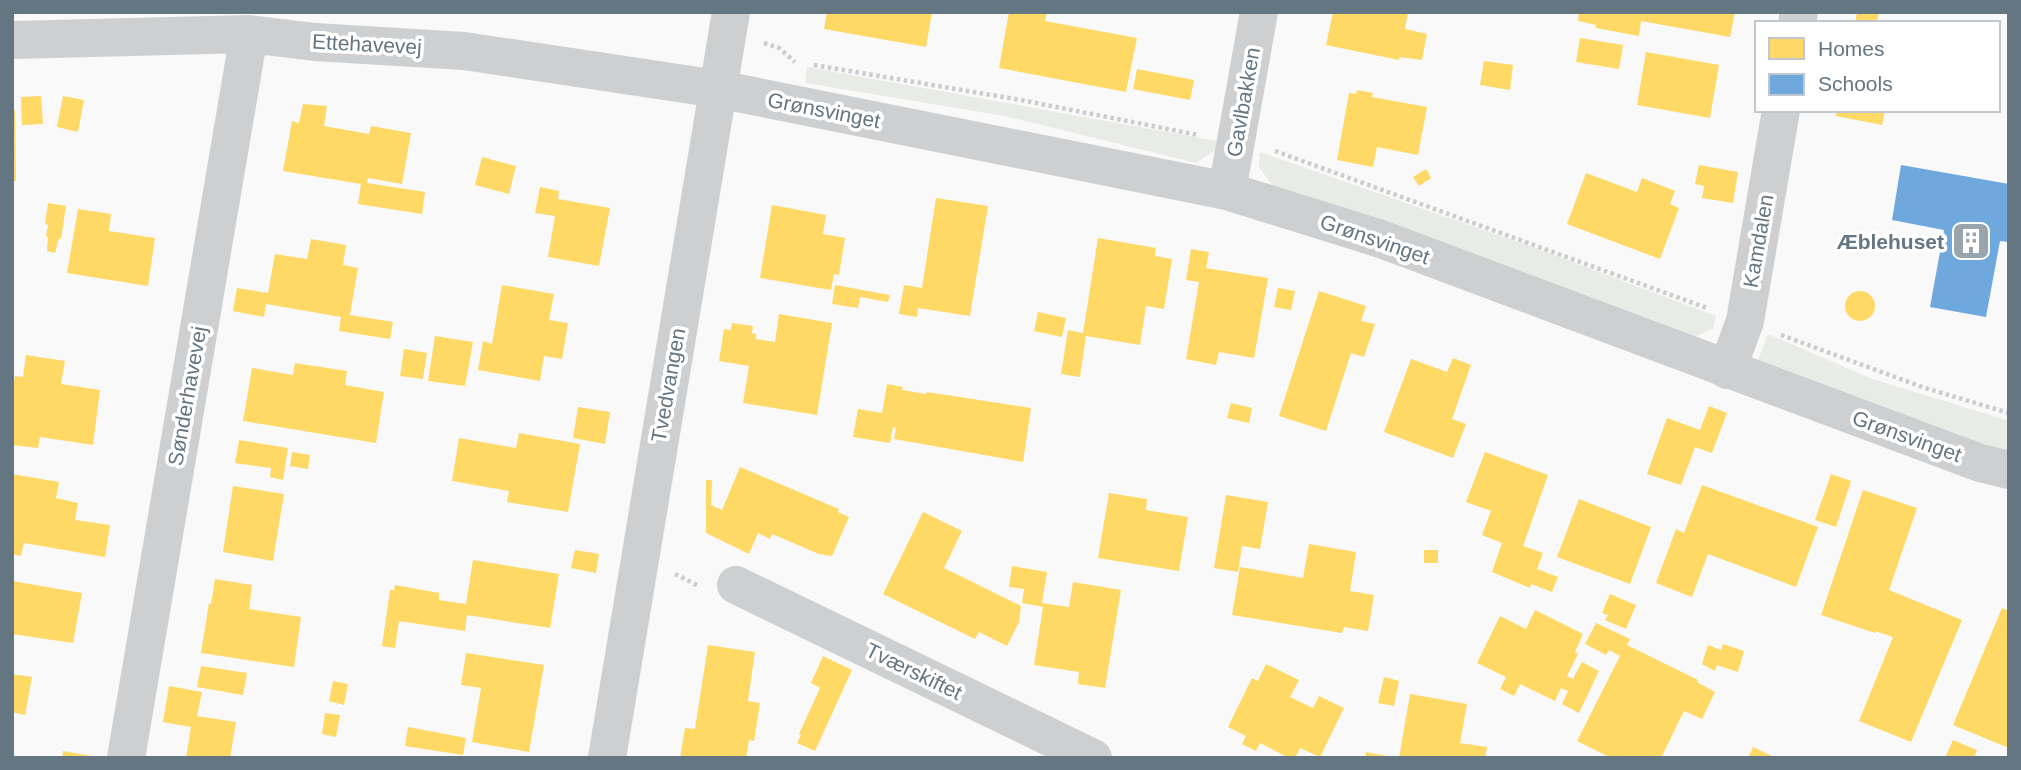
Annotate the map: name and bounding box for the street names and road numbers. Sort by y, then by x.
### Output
street label: Ettehavevej [312,30,422,58]
street label: Gavlbakken [1222,45,1264,159]
street label: Grønsvinget [766,88,882,132]
street label: Kamdalen [1738,192,1778,290]
street label: Grønsvinget [1317,210,1433,269]
street label: Sønderhavevej [163,324,211,468]
street label: Tvedvangen [647,326,689,444]
street label: Grønsvinget [1849,406,1965,466]
street label: Tværskiftet [862,638,966,704]

